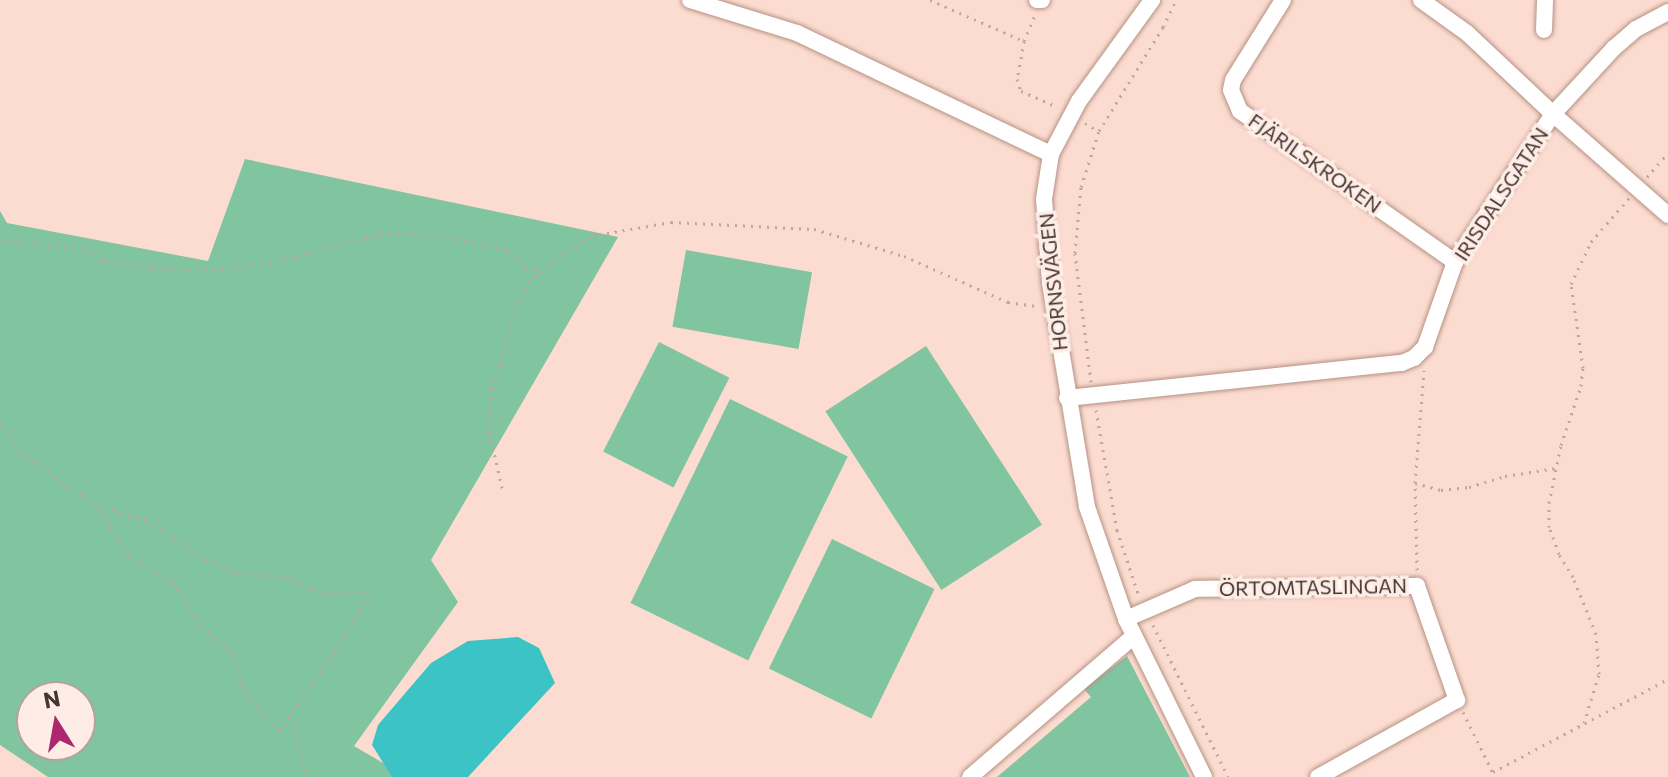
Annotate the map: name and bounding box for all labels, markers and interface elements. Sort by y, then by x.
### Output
street label: FJÄRILSKROKEN [1244,108,1386,218]
street label: IRISDALSGATAN [1449,123,1553,265]
street label: HORNSVÄGEN [1034,212,1072,352]
street label: ÖRTOMTASLINGAN [1219,573,1407,601]
north arrow [16,681,96,761]
text: N [41,684,62,714]

